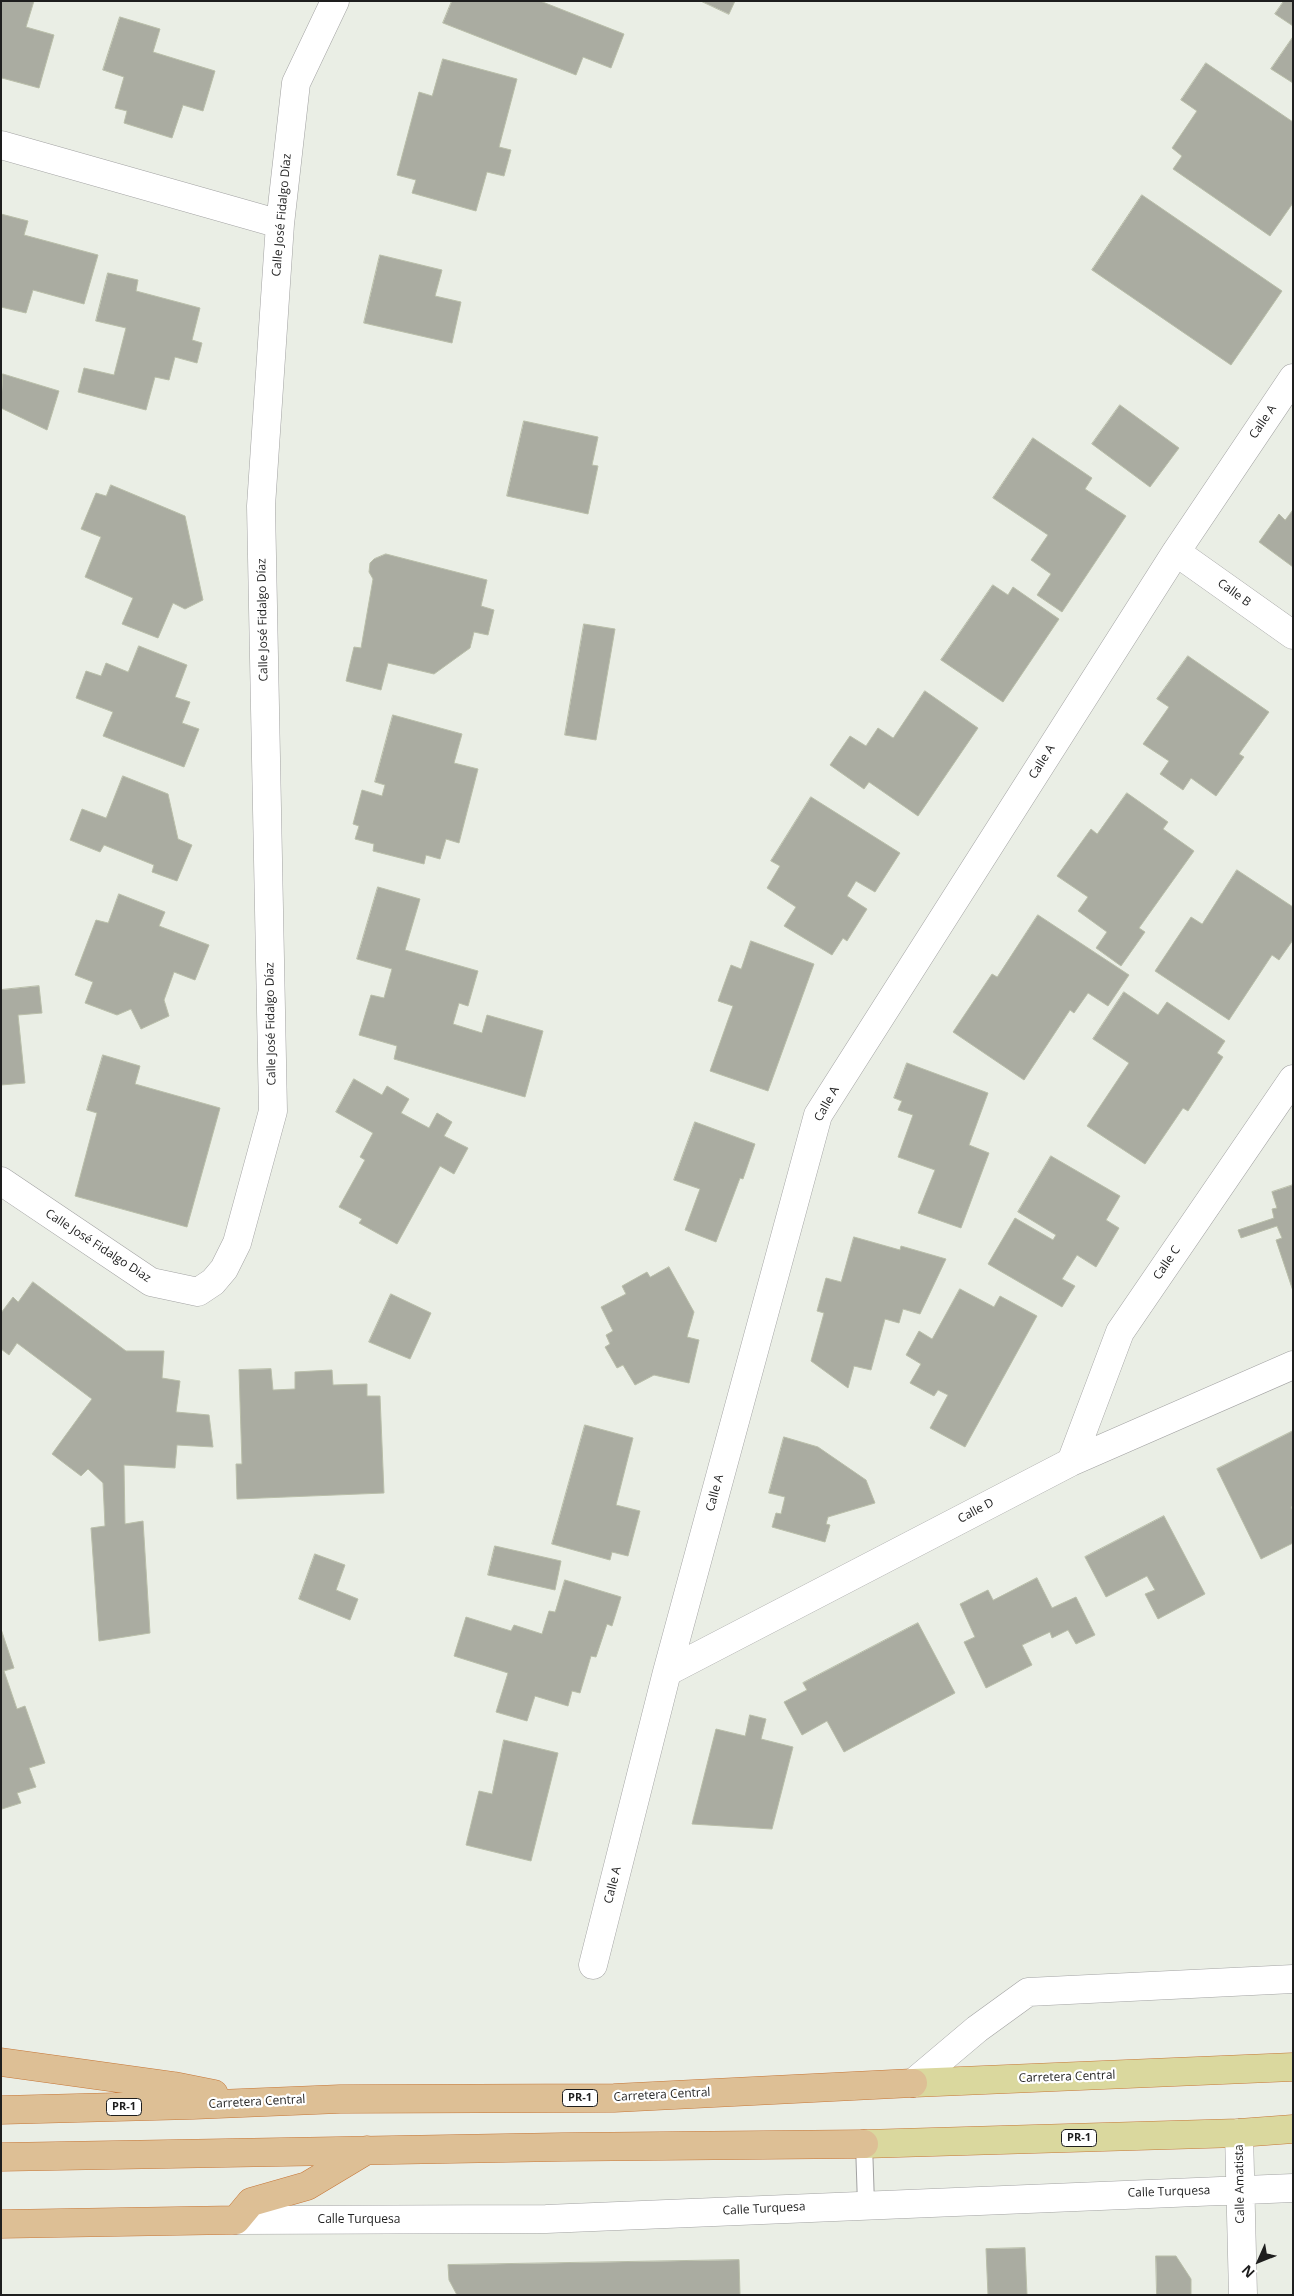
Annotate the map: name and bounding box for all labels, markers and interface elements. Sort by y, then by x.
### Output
street label: Calle José Fidalgo Díaz [269,153,295,277]
street label: Calle A [1246,402,1280,442]
street label: Calle José Fidalgo Díaz [255,558,271,682]
street label: Calle B [1214,576,1254,610]
street label: Calle A [1026,742,1058,782]
street label: Calle José Fidalgo Díaz [263,962,279,1086]
street label: Calle A [812,1084,842,1124]
street label: Calle José Fidalgo Diaz [42,1206,154,1286]
street label: Calle C [1150,1243,1184,1283]
street label: Calle A [703,1473,727,1513]
street label: Calle D [955,1496,997,1526]
street label: Calle A [601,1865,625,1905]
street label: Carretera Central [1018,2068,1116,2086]
street label: Carretera Central [613,2085,711,2105]
road number: PR-1 [562,2090,598,2106]
street label: Carretera Central [208,2092,306,2112]
road number: PR-1 [106,2098,142,2116]
road number: PR-1 [1062,2130,1096,2146]
street label: Calle Amatista [1232,2144,1248,2224]
street label: Calle Turquesa [1127,2183,1211,2201]
street label: Calle Turquesa [722,2200,806,2218]
street label: Calle Turquesa [318,2213,400,2227]
north arrow [1234,2236,1284,2286]
text: N [1237,2261,1259,2282]

